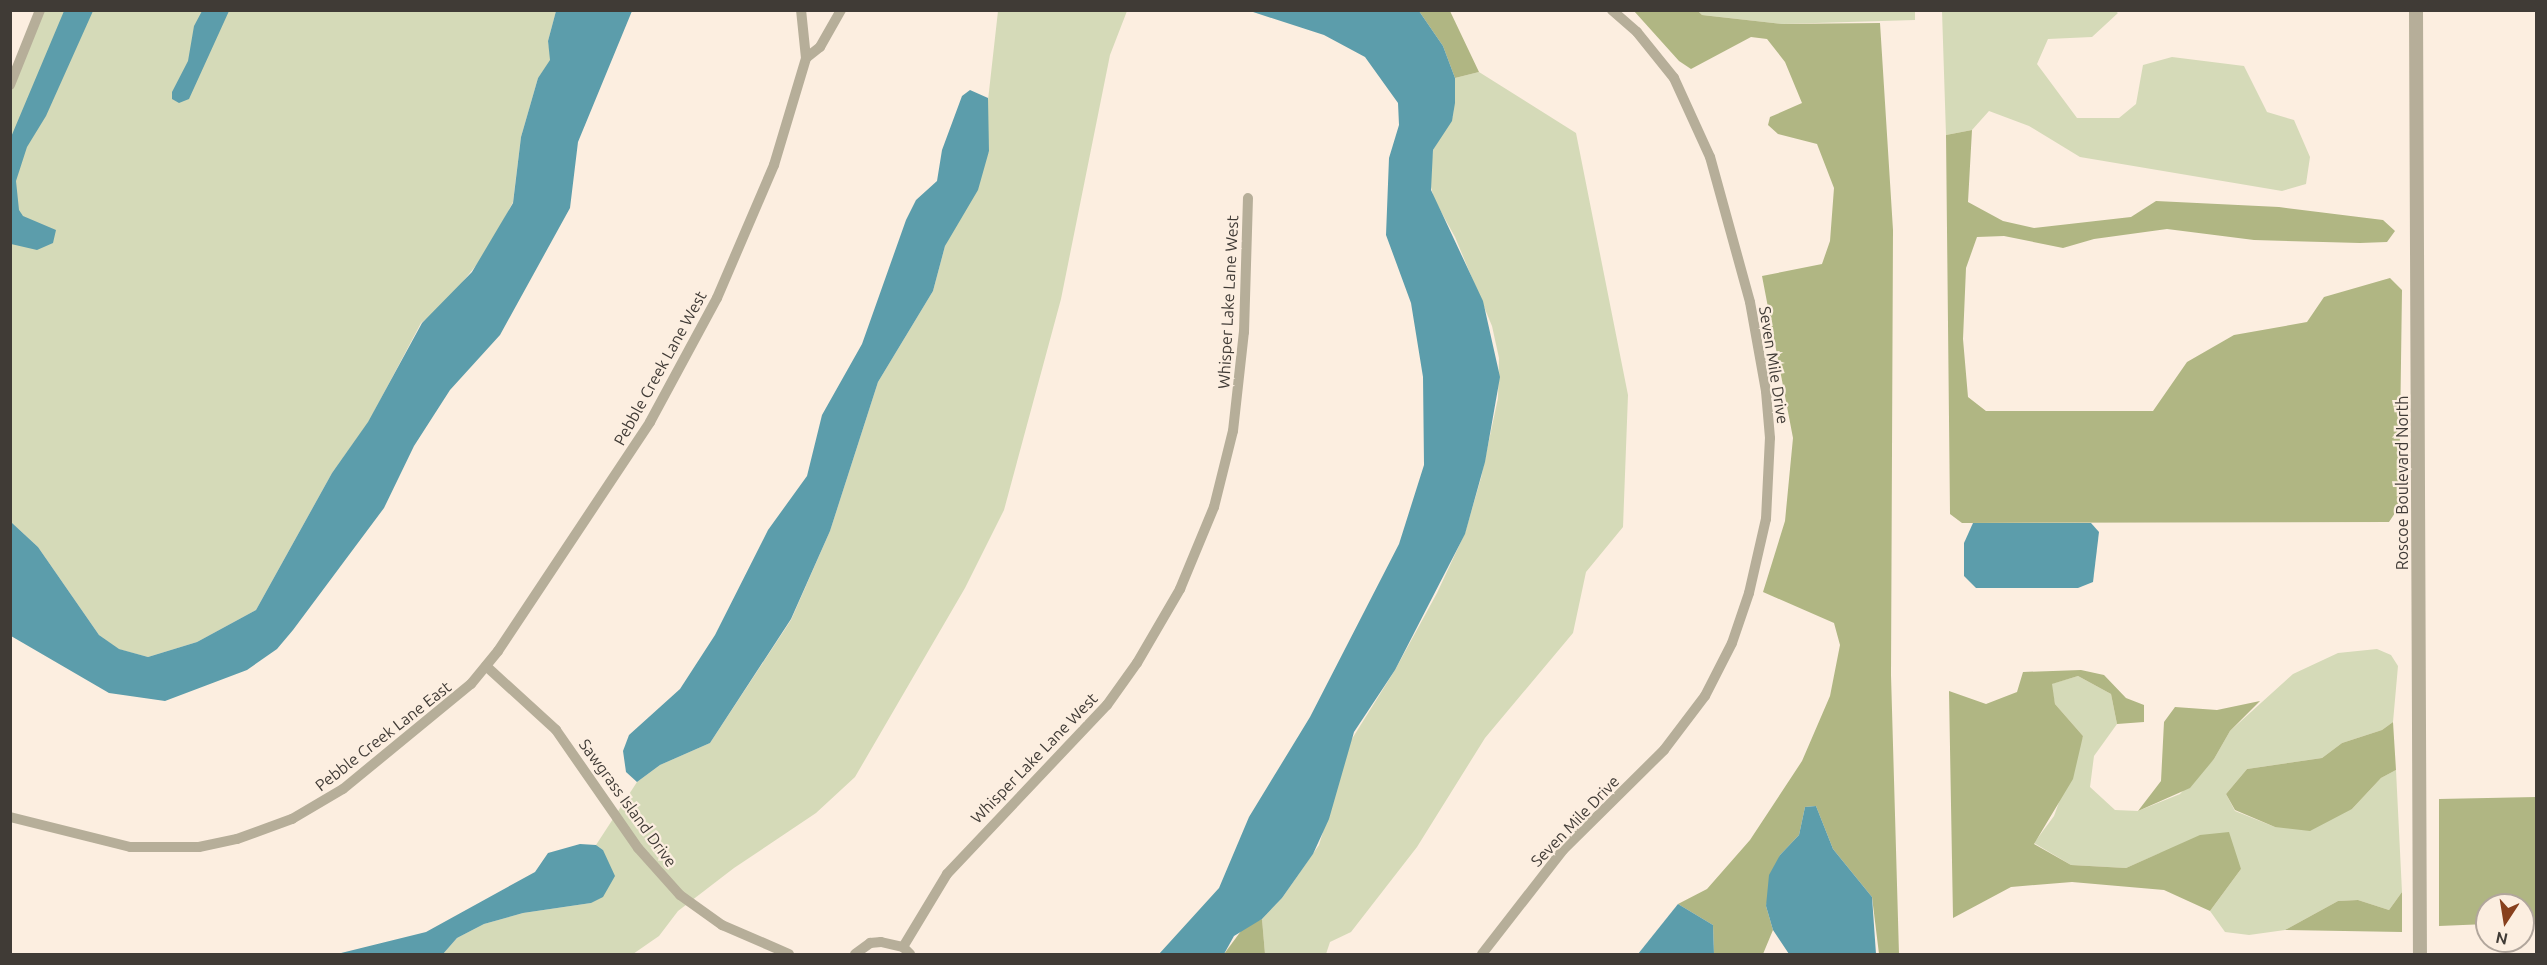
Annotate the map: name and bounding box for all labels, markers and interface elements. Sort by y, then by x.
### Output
street label: Whisper Lake Lane West [1214,215,1242,389]
street label: Pebble Creek Lane West [610,288,710,448]
street label: Seven Mile Drive [1755,305,1793,425]
street label: Roscoe Boulevard North [2392,396,2412,570]
street label: Pebble Creek Lane East [311,677,455,795]
street label: Whisper Lake Lane West [967,689,1101,827]
street label: Sawgrass Island Drive [575,735,681,871]
street label: Seven Mile Drive [1527,772,1623,870]
north arrow [2475,893,2535,953]
text: N [2494,929,2509,949]

